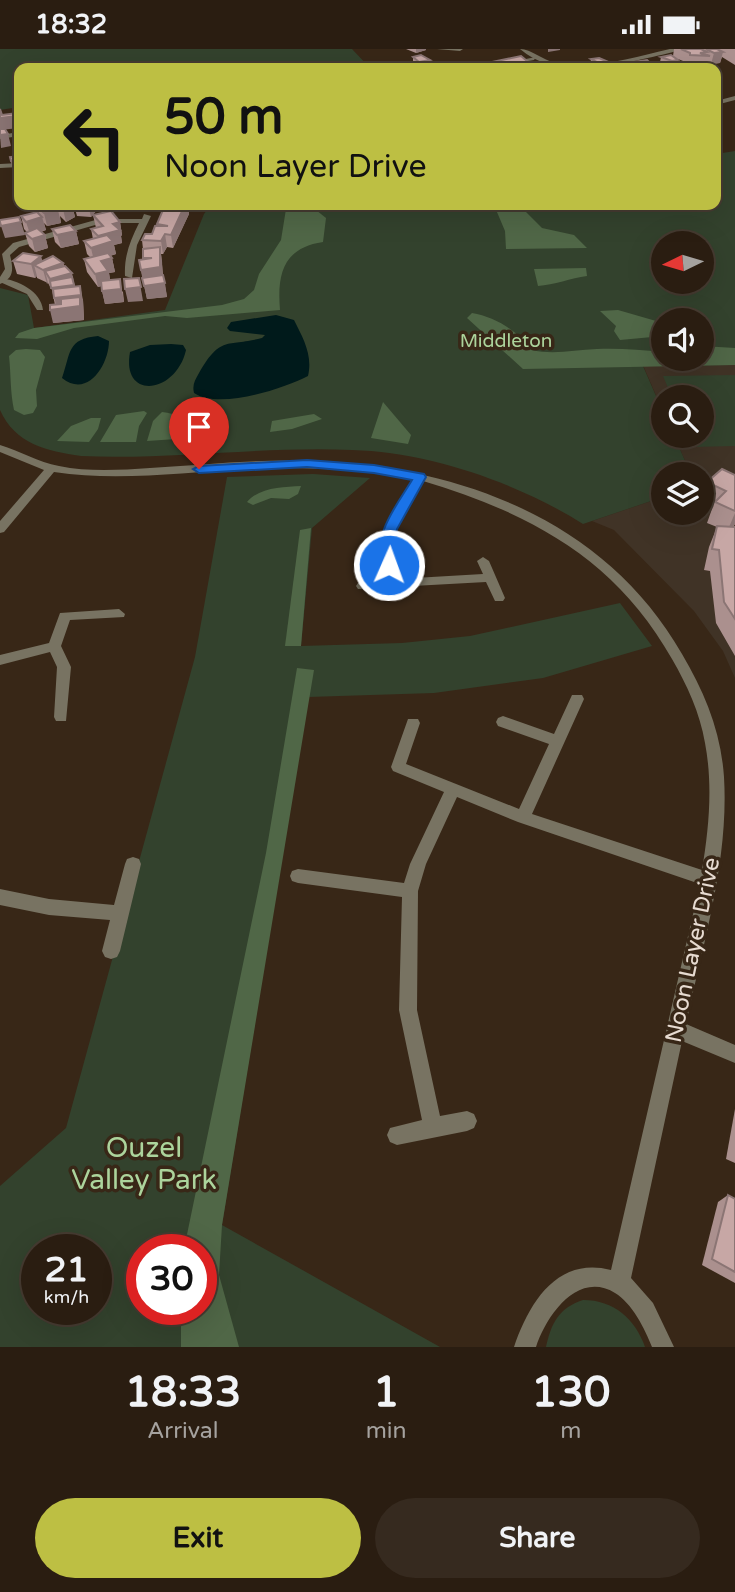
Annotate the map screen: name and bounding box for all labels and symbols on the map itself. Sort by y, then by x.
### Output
north arrow [651,231,714,294]
park label: Middleton [460,330,552,352]
pin [169,397,229,469]
position arrow [352,528,426,602]
street label: Noon Layer Drive [660,855,726,1045]
park label: Ouzel Valley Park [71,1131,217,1197]
speed limit sign: 30 [126,1234,217,1325]

